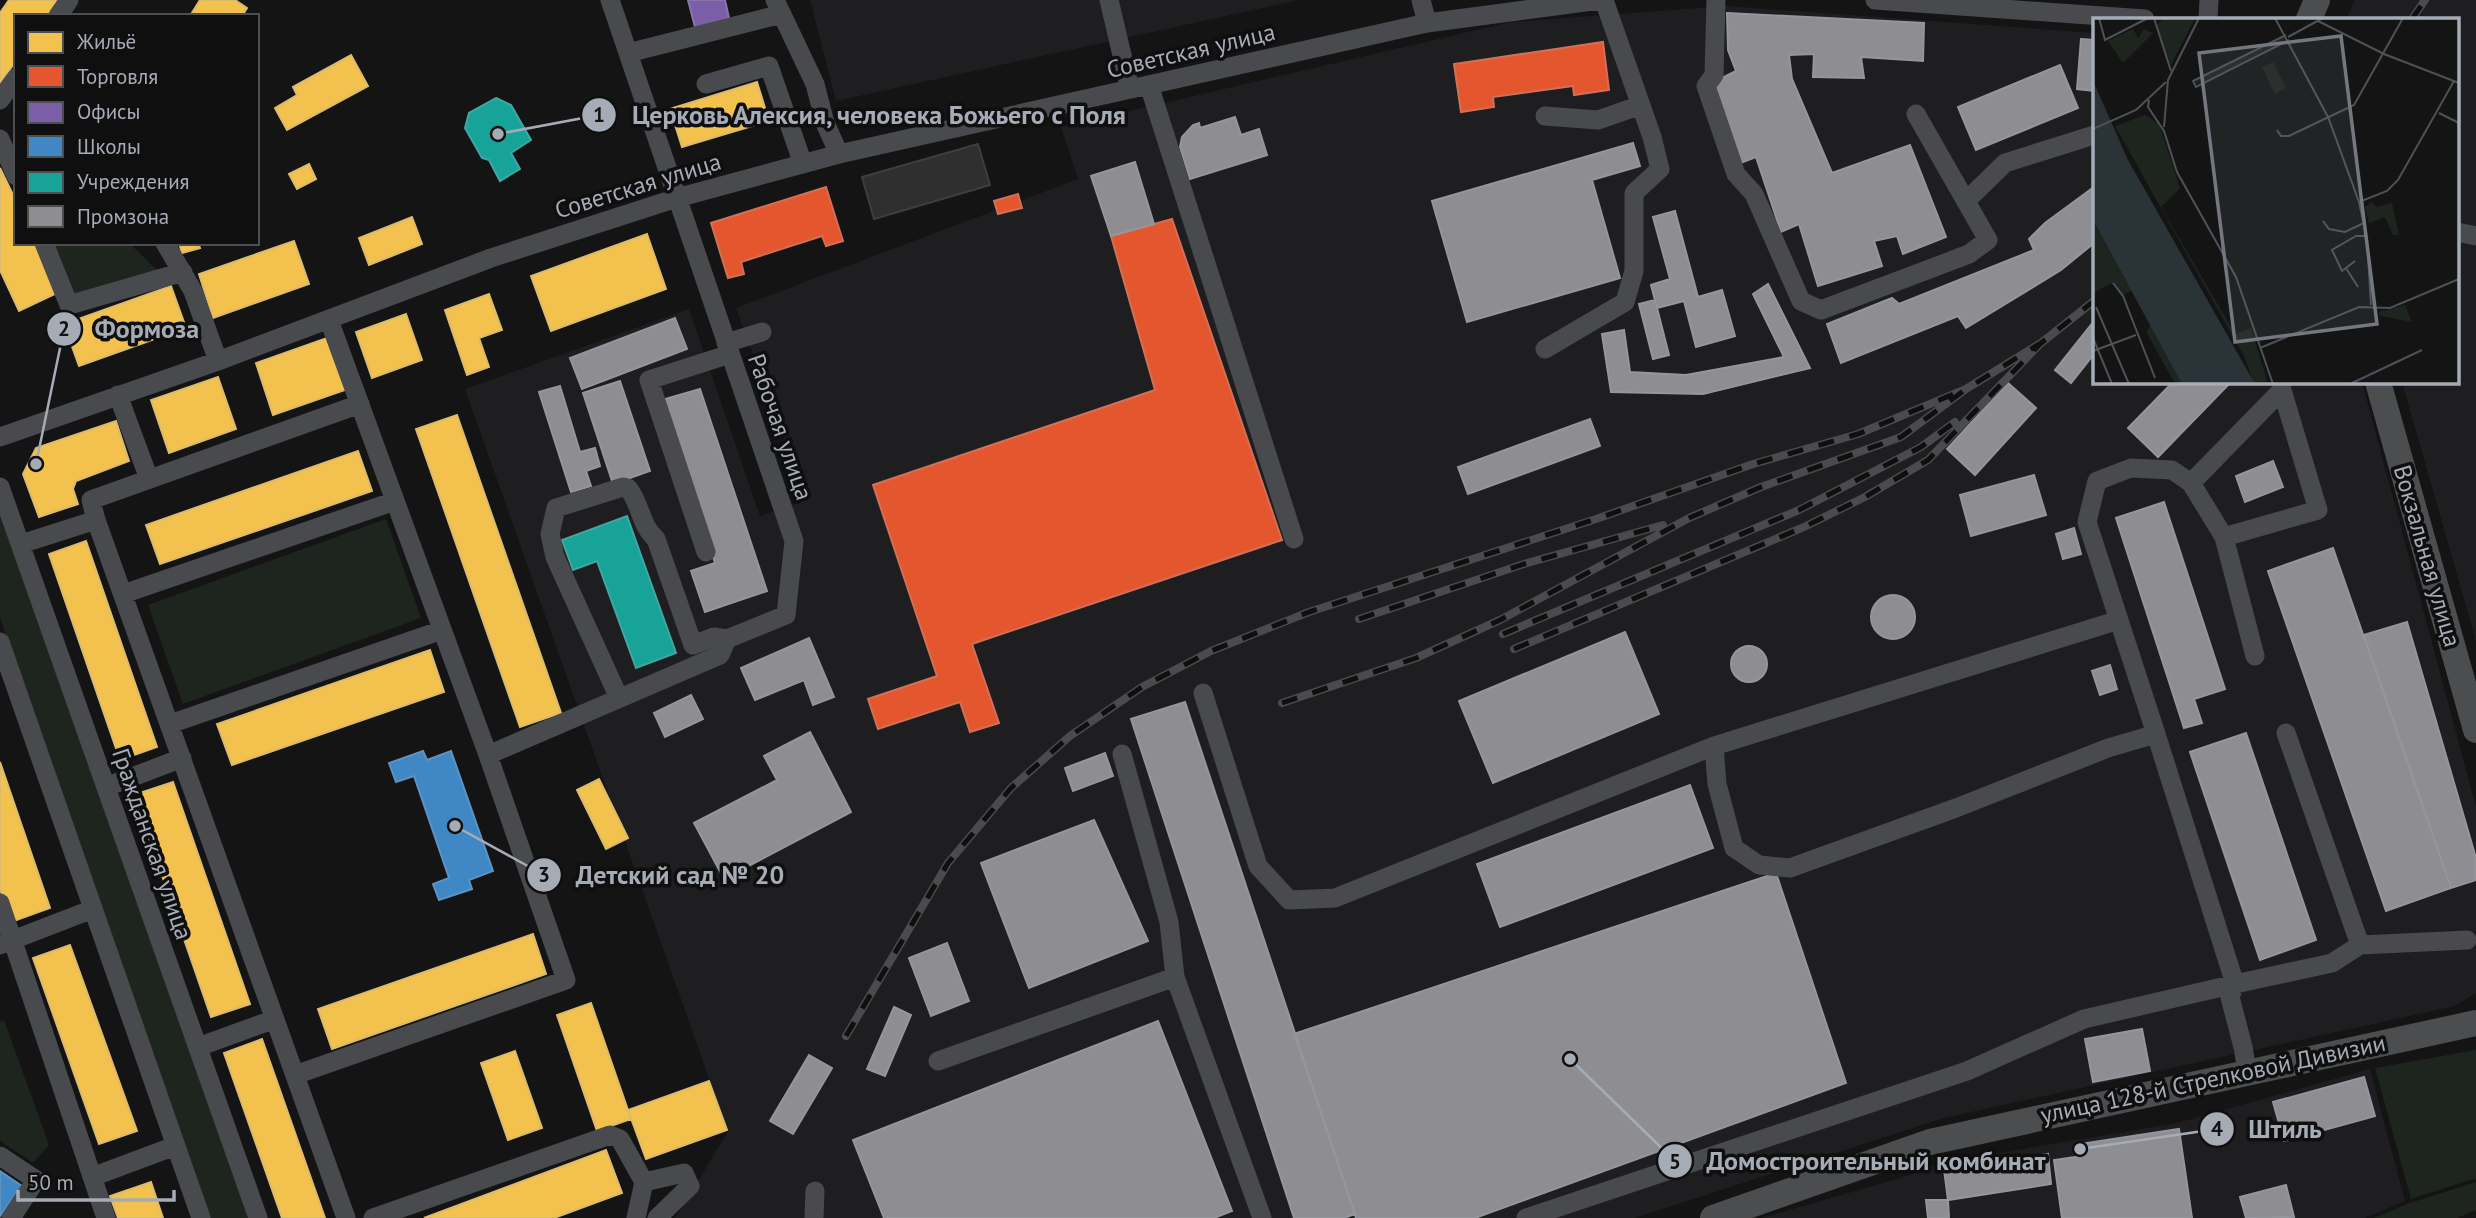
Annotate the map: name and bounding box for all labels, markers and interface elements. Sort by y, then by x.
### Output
legend [14,14,259,245]
street label: Советская улица [1104,16,1278,85]
inset map [2093,18,2458,383]
text: Жильё [76,28,136,55]
text: Торговля [77,63,158,90]
callout: Церковь Алексия, человека Божьего с Поля [581,91,1142,138]
text: Офисы [77,98,140,125]
text: Церковь Алексия, человека Божьего с Поля [632,98,1126,131]
text: 1 [593,101,605,128]
text: Школы [77,133,141,160]
street label: Советская улица [551,146,725,226]
text: Учреждения [77,168,190,195]
text: Промзона [77,203,169,230]
callout: Формоза [46,305,214,352]
text: Формоза [95,312,199,345]
text: 2 [58,315,70,342]
street label: Рабочая улица [741,350,820,504]
street label: Вокзальная улица [2387,461,2468,650]
street label: Гражданская улица [105,744,200,944]
callout: Детский сад № 20 [527,851,799,898]
text: Детский сад № 20 [576,858,784,891]
text: 3 [538,861,550,888]
street label: улица 128-й Стрелковой Дивизии [2037,1027,2388,1130]
callout: Штиль [2199,1105,2336,1152]
text: Штиль [2248,1112,2322,1145]
text: 4 [2211,1115,2223,1142]
callout: Домостроительный комбинат [1657,1138,2059,1185]
text: Домостроительный комбинат [1706,1144,2046,1177]
text: 5 [1669,1148,1681,1175]
scale bar [18,1158,173,1202]
text: 50 m [28,1169,74,1196]

